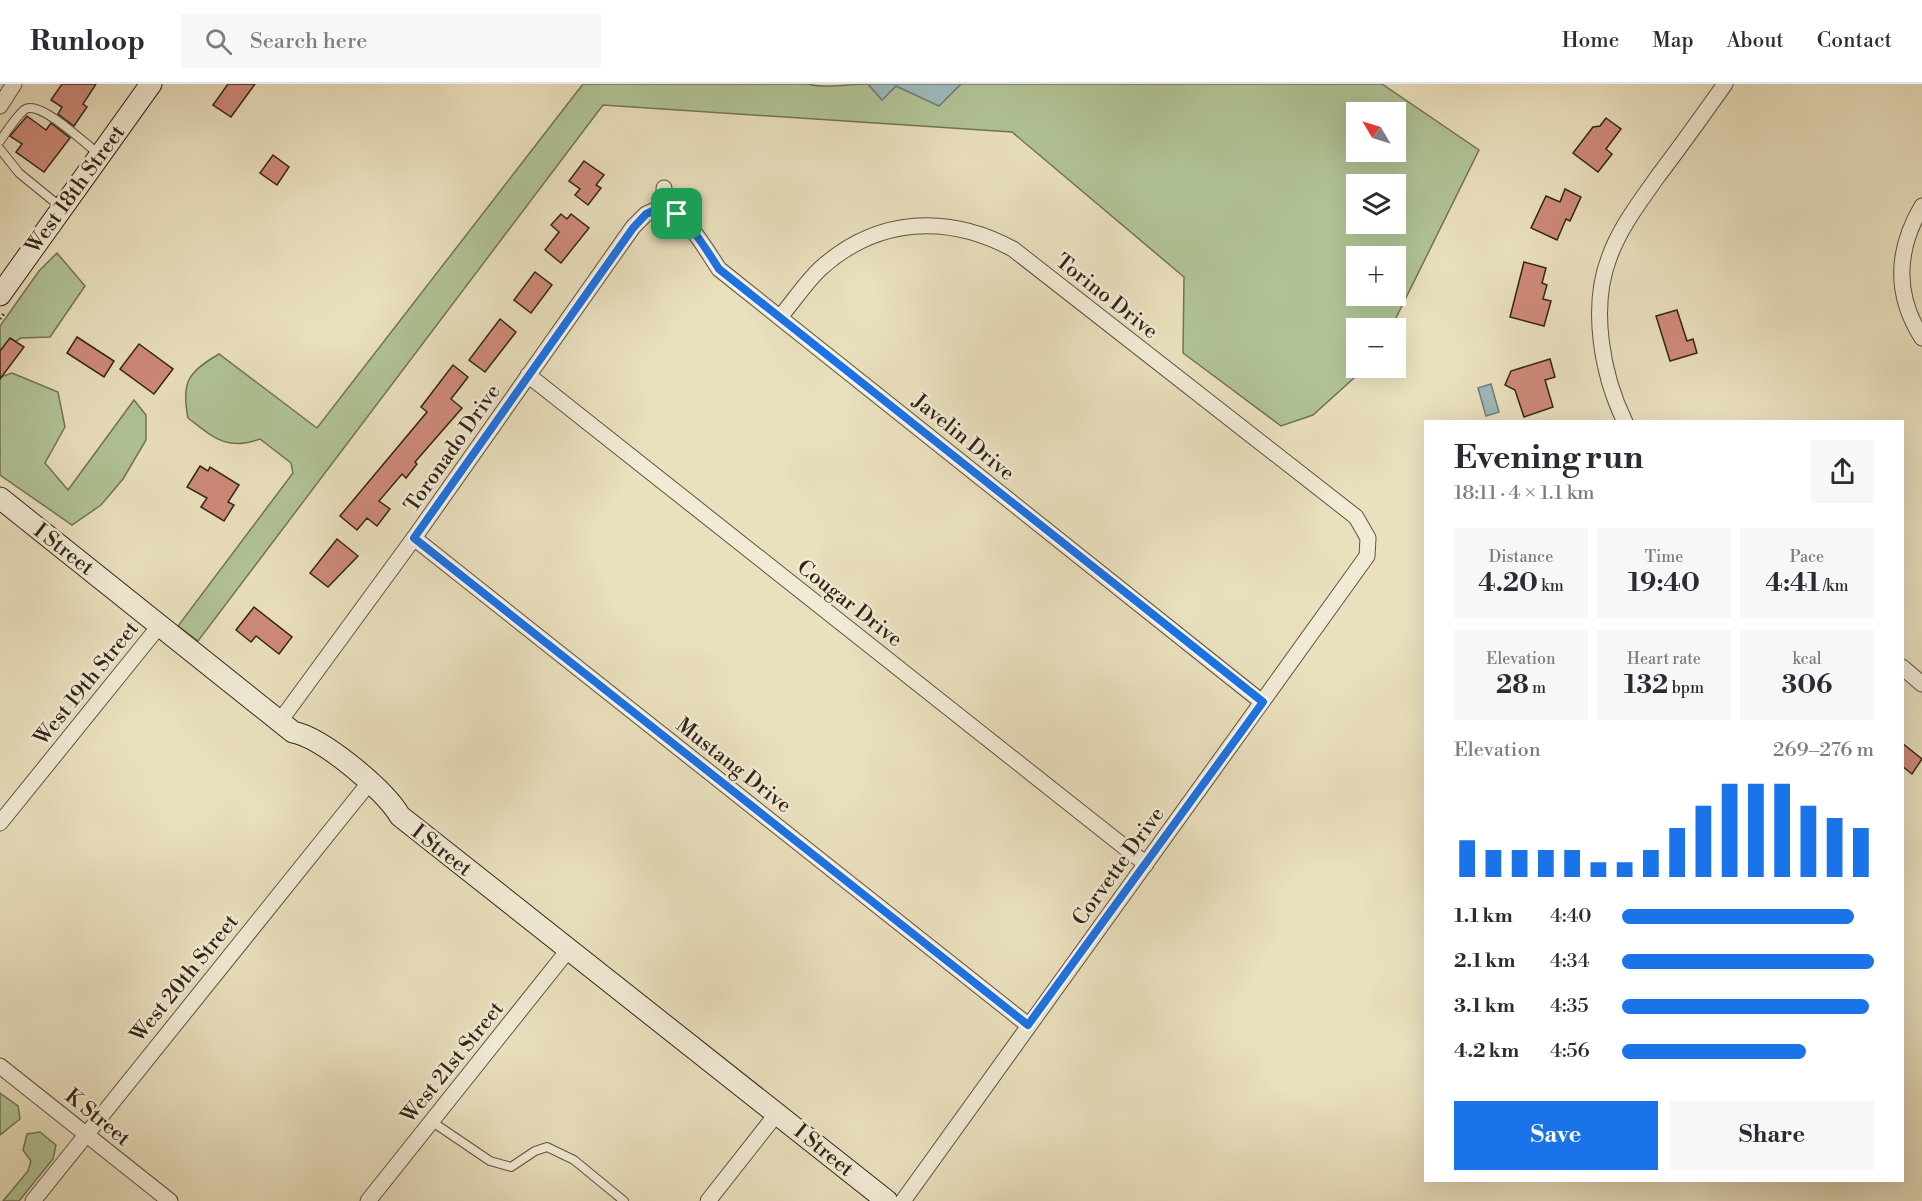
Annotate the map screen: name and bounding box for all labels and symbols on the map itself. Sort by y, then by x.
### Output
north arrow [1346,102,1406,162]
street label: West 18th Street [20,120,131,260]
pin [651,188,702,239]
street label: Torino Drive [1050,249,1163,345]
street label: Toronado Drive [399,380,506,517]
street label: Javelin Drive [906,388,1020,487]
street label: I Street [28,518,99,582]
street label: Cougar Drive [792,555,907,653]
street label: West 19th Street [28,616,145,752]
street label: Mustang Drive [670,713,796,819]
street label: Corvette Drive [1067,802,1170,931]
street label: I Street [406,819,477,883]
street label: West 20th Street [125,909,245,1049]
street label: West 21st Street [395,996,510,1129]
street label: K Street [59,1084,136,1152]
street label: I Street [788,1119,859,1183]

